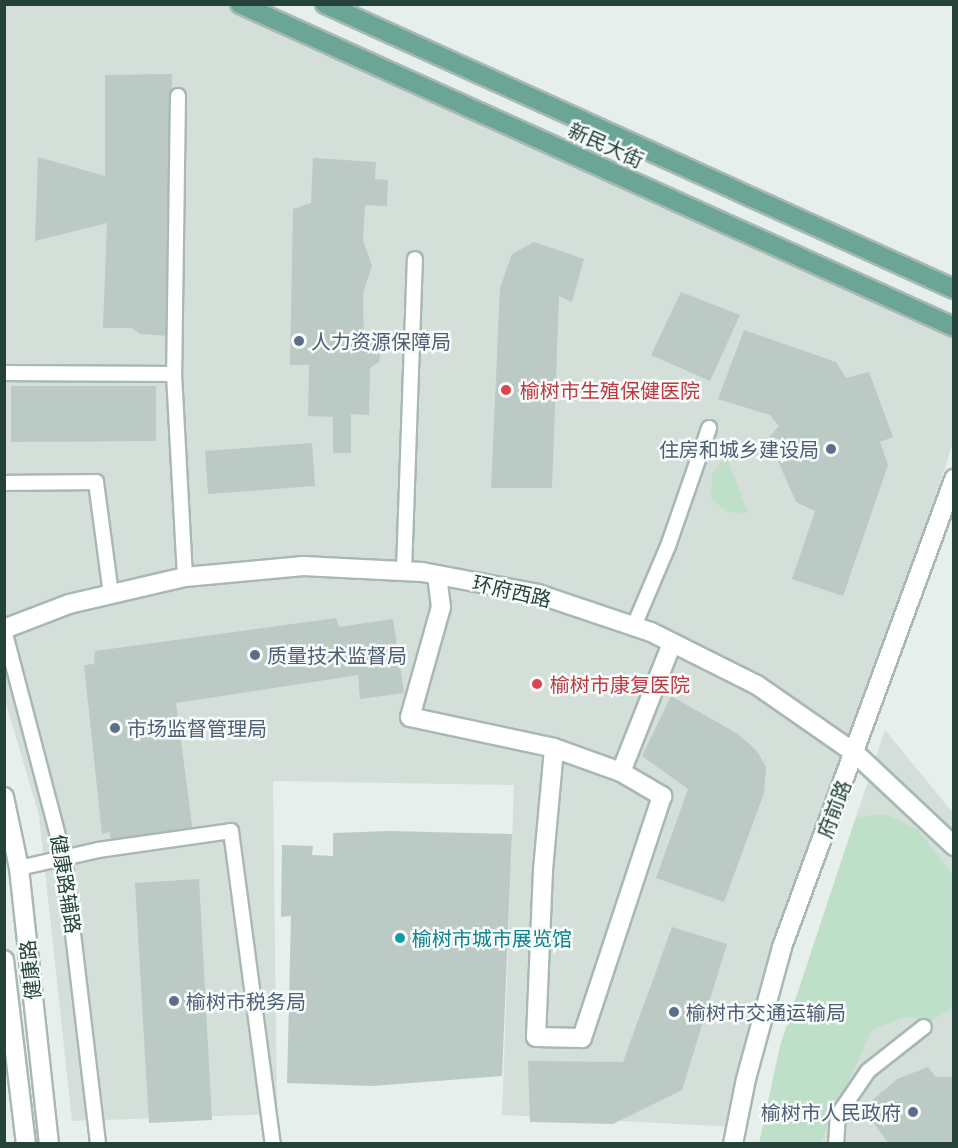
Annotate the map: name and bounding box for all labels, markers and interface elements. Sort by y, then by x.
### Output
street label: 新民大街 [565,118,647,172]
place label: 人力资源保障局 [311,329,451,353]
marker: 人力资源保障局 [292,334,306,348]
place label: 榆树市生殖保健医院 [520,378,700,402]
marker: 榆树市生殖保健医院 [497,381,515,399]
place label: 住房和城乡建设局 [659,437,819,461]
marker: 住房和城乡建设局 [824,442,838,456]
street label: 环府西路 [470,570,554,612]
place label: 质量技术监督局 [267,643,407,667]
marker: 质量技术监督局 [248,648,262,662]
place label: 榆树市康复医院 [550,672,690,696]
marker: 榆树市康复医院 [528,675,546,693]
place label: 市场监督管理局 [127,716,267,740]
marker: 市场监督管理局 [108,721,122,735]
street label: 府前路 [812,777,856,841]
street label: 健康路辅路 [46,833,86,935]
place label: 榆树市城市展览馆 [412,926,572,950]
marker: 榆树市城市展览馆 [393,931,407,945]
street label: 健康路 [15,939,45,1001]
place label: 榆树市税务局 [186,989,306,1013]
marker: 榆树市税务局 [167,994,181,1008]
place label: 榆树市交通运输局 [686,1000,846,1024]
marker: 榆树市交通运输局 [667,1005,681,1019]
place label: 榆树市人民政府 [761,1100,901,1124]
marker: 榆树市人民政府 [906,1105,920,1119]

